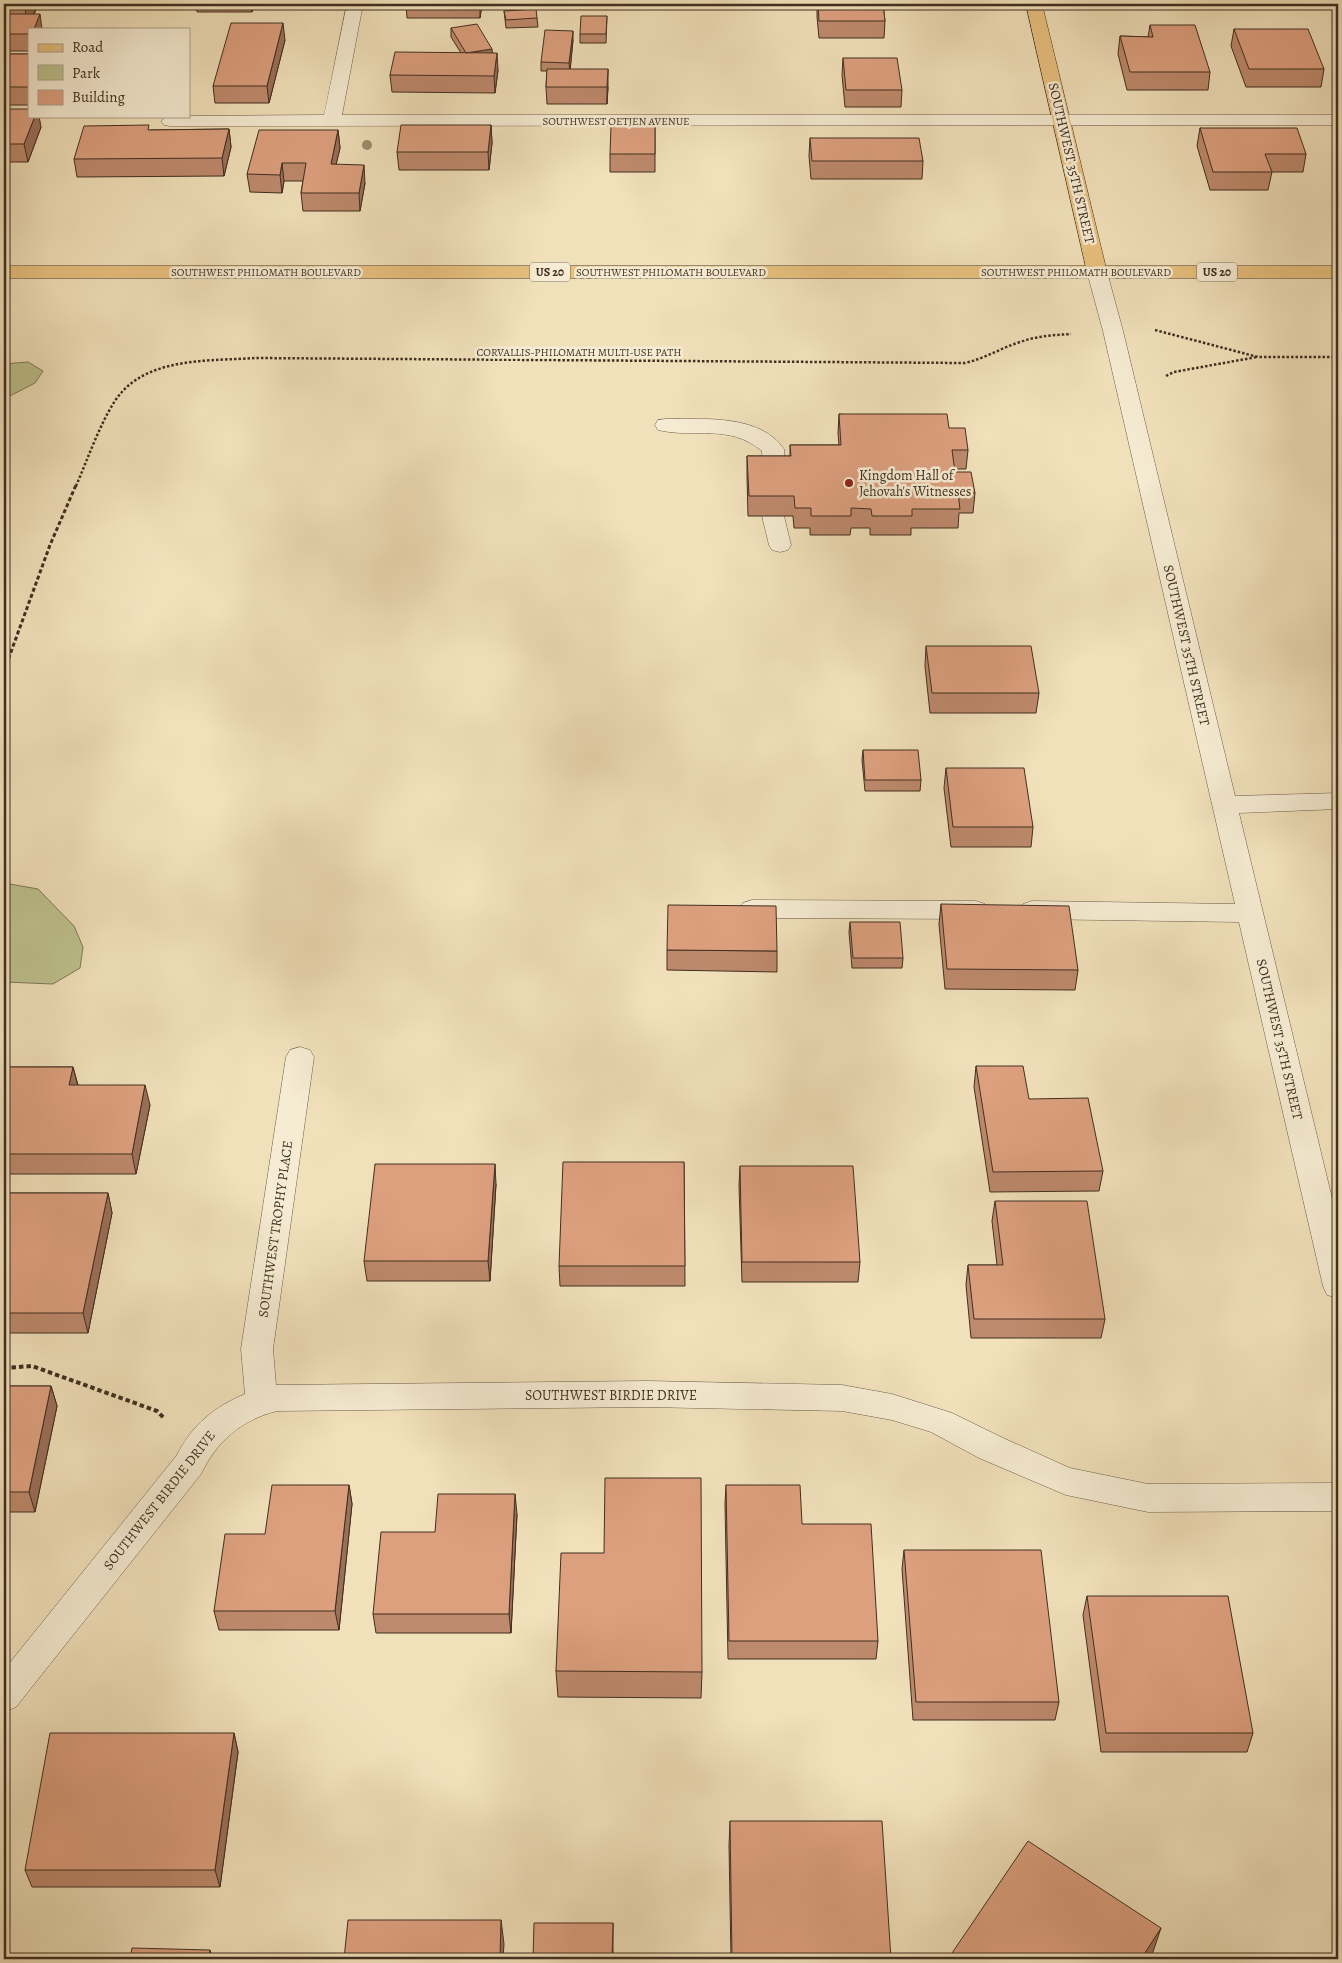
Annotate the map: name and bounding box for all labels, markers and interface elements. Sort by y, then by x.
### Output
legend [28,28,190,118]
text: Road [72,37,104,57]
text: Park [72,63,101,83]
street label: SOUTHWEST 35TH STREET [1044,81,1099,246]
text: Building [72,87,125,107]
street label: SOUTHWEST OETJEN AVENUE [542,114,690,129]
road number: US 20 [530,262,570,282]
road number: US 20 [1197,262,1237,282]
street label: SOUTHWEST PHILOMATH BOULEVARD [171,265,361,280]
street label: SOUTHWEST PHILOMATH BOULEVARD [576,265,766,280]
street label: SOUTHWEST PHILOMATH BOULEVARD [981,265,1171,280]
street label: CORVALLIS-PHILOMATH MULTI-USE PATH [477,345,681,360]
place label: Kingdom Hall of Jehovah's Witnesses [859,466,971,501]
marker: Kingdom Hall of Jehovah's Witnesses [843,477,855,489]
street label: SOUTHWEST 35TH STREET [1159,563,1214,728]
street label: SOUTHWEST 35TH STREET [1252,957,1307,1122]
street label: SOUTHWEST TROPHY PLACE [254,1139,297,1319]
street label: SOUTHWEST BIRDIE DRIVE [525,1386,697,1405]
street label: SOUTHWEST BIRDIE DRIVE [99,1427,220,1574]

